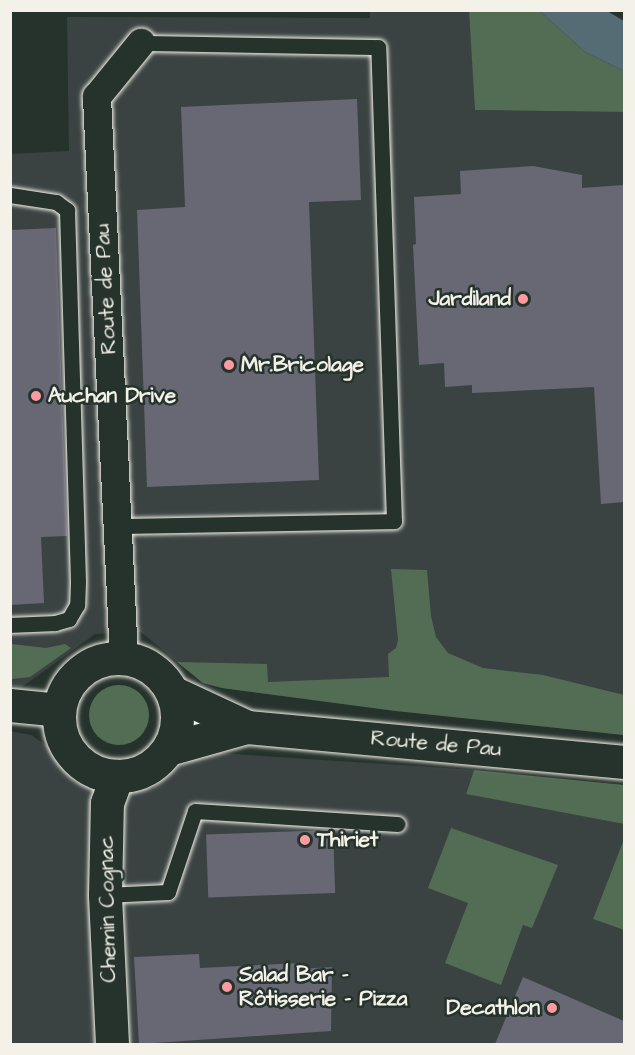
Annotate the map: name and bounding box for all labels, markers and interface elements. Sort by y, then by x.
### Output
street label: Route de Pau [90,223,122,355]
place label: Jardiland [428,286,511,312]
marker: Jardiland [516,292,530,306]
place label: Mr.Bricolage [241,352,364,378]
marker: Mr.Bricolage [222,358,236,372]
place label: Auchan Drive [48,383,176,409]
marker: Auchan Drive [29,389,43,403]
street label: Route de Pau [370,726,502,762]
place label: Thiriet [317,827,378,853]
marker: Thiriet [298,833,312,847]
street label: Chemin Cognac [94,835,122,983]
place label: Salad Bar - Rôtisserie - Pizza [239,962,407,1012]
marker: Salad Bar - Rôtisserie - Pizza [220,980,234,994]
place label: Decathlon [447,995,540,1021]
marker: Decathlon [545,1001,559,1015]

